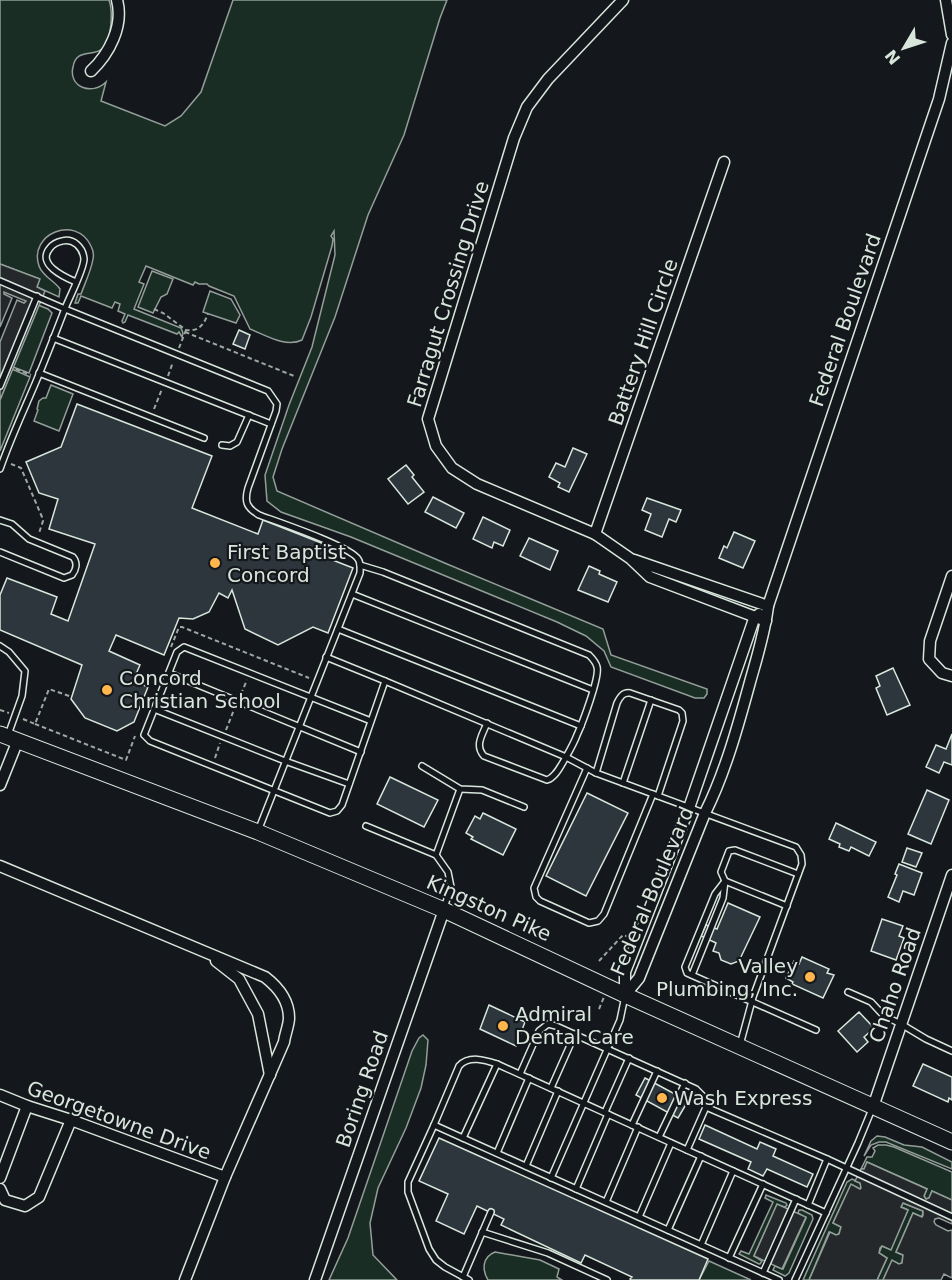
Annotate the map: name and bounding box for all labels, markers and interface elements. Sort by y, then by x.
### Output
north arrow [874,18,934,78]
text: N [881,46,904,68]
street label: Farragut Crossing Drive [402,178,494,410]
street label: Federal Boulevard [804,230,886,410]
street label: Battery Hill Circle [603,256,683,428]
place label: First Baptist Concord [227,540,346,587]
marker: First Baptist Concord [208,556,222,570]
place label: Concord Christian School [119,666,281,713]
marker: Concord Christian School [100,683,114,697]
street label: Federal Boulevard [606,803,698,979]
street label: Kingston Pike [423,870,555,946]
street label: Chaho Road [864,924,926,1046]
place label: Valley Plumbing, Inc. [656,954,798,1001]
marker: Valley Plumbing, Inc. [803,970,817,984]
place label: Admiral Dental Care [515,1002,634,1049]
marker: Admiral Dental Care [496,1019,510,1033]
street label: Boring Road [331,1028,393,1150]
street label: Georgetowne Drive [24,1076,214,1164]
place label: Wash Express [674,1086,812,1110]
marker: Wash Express [655,1091,669,1105]

